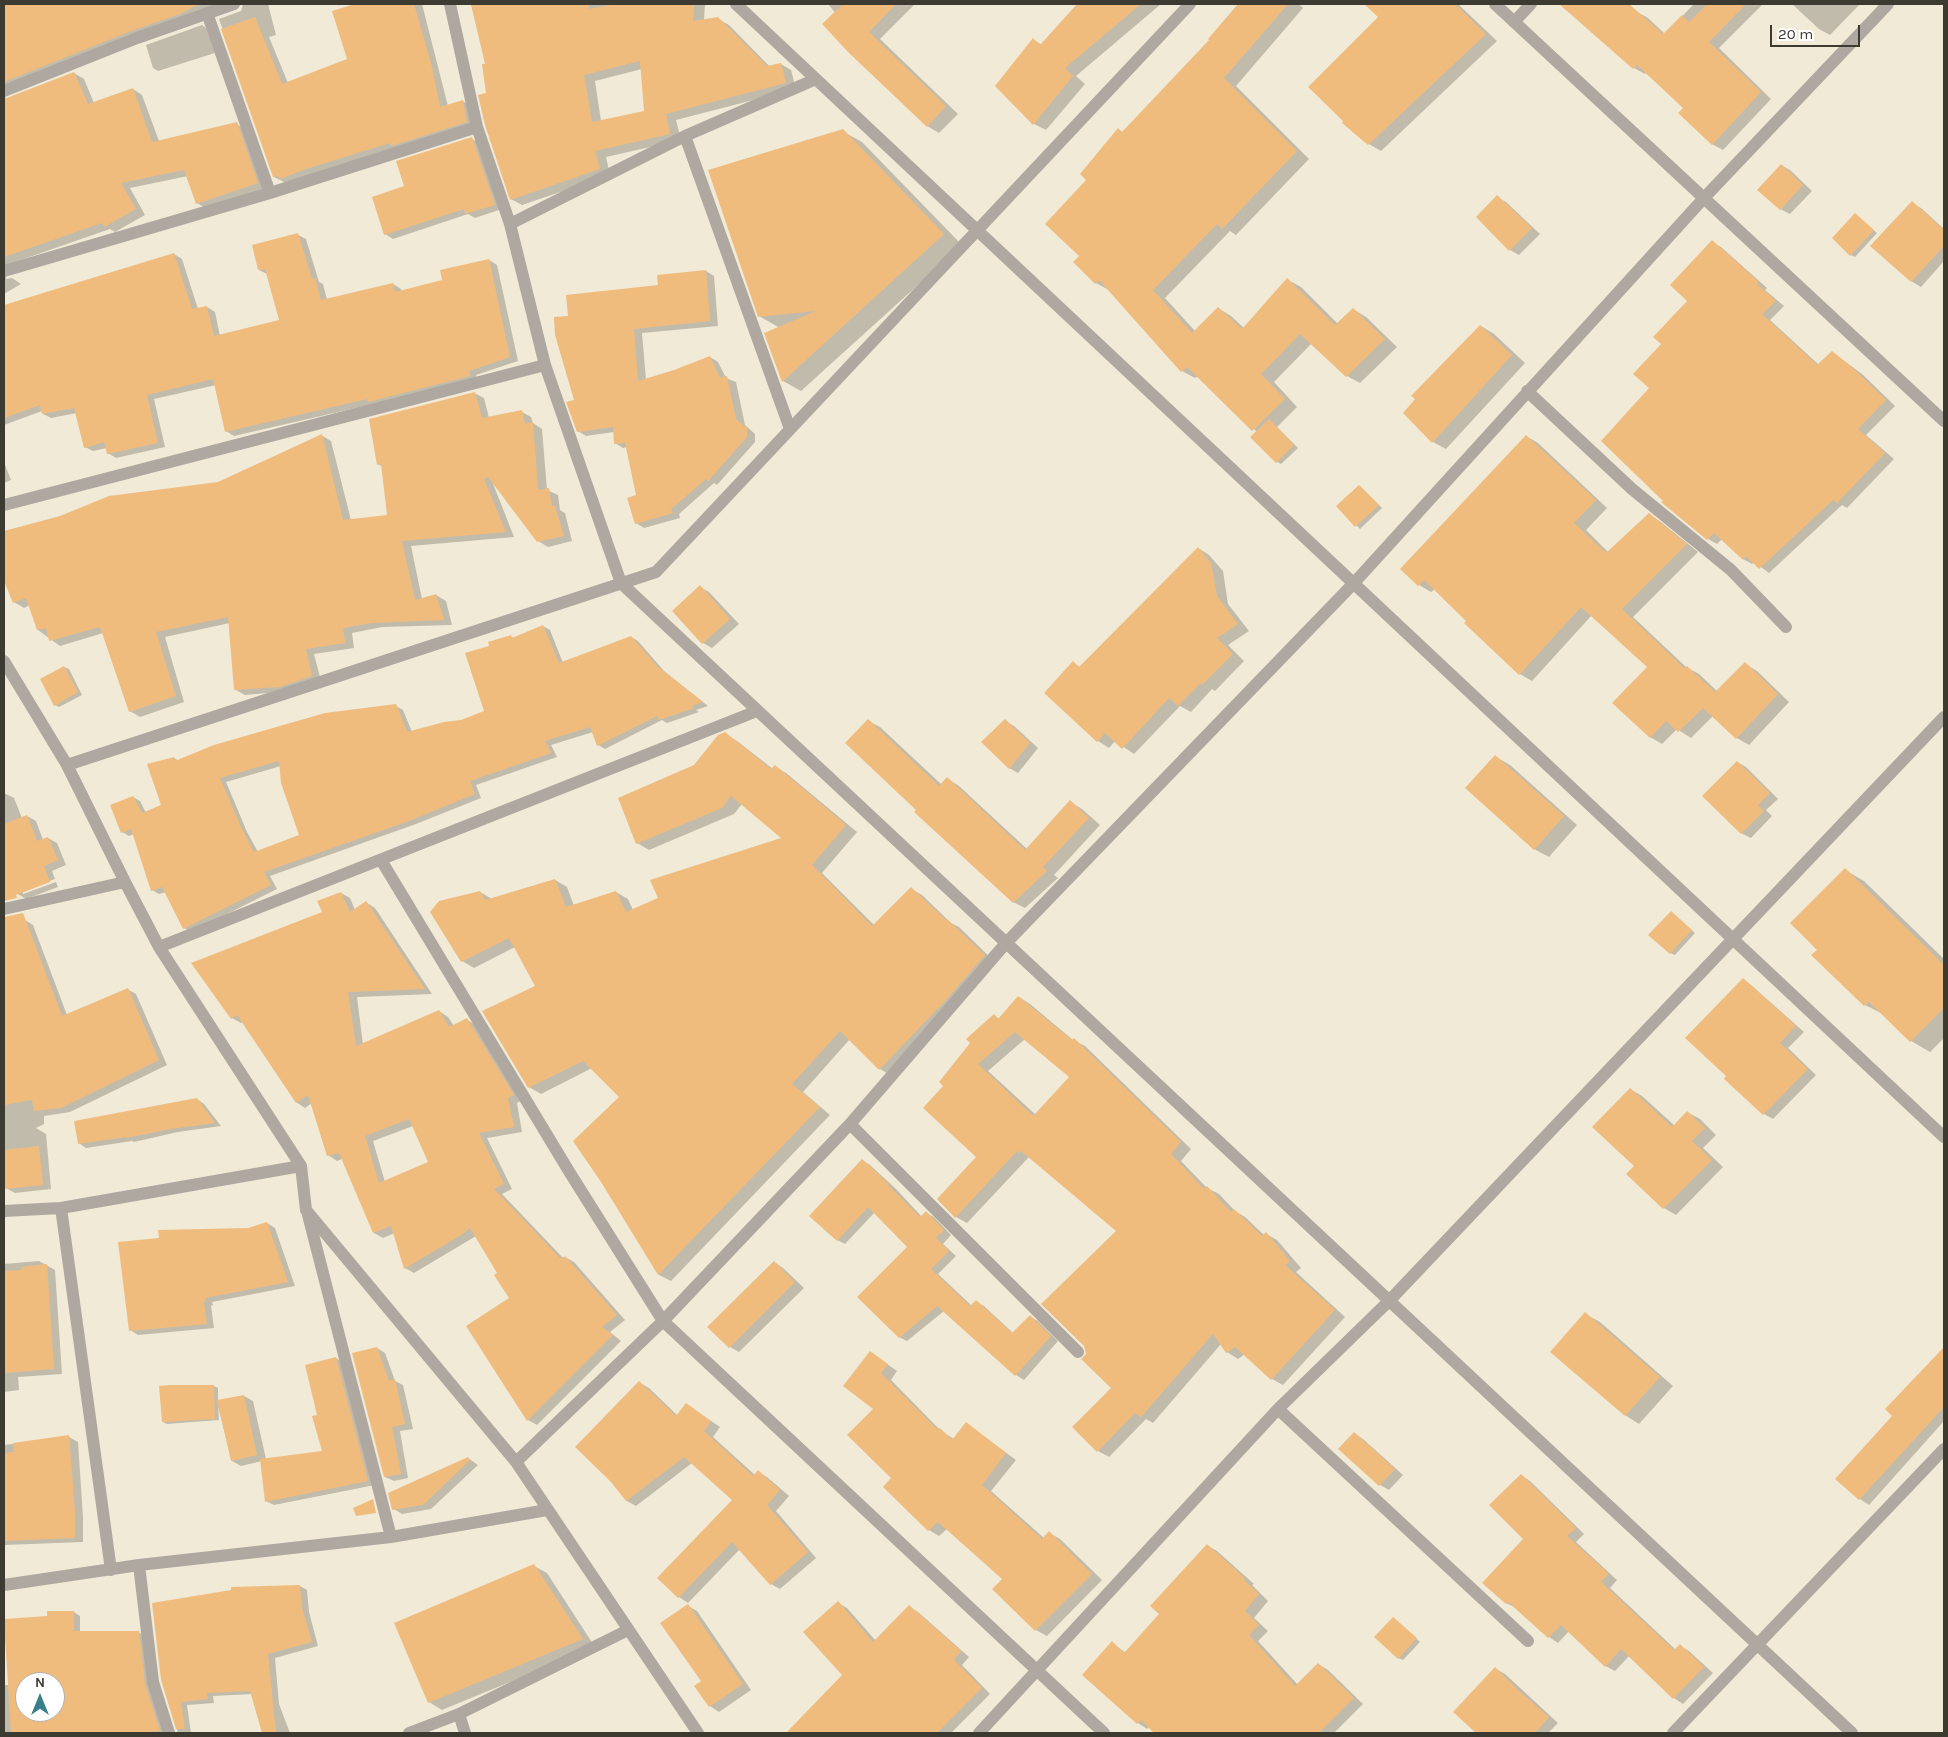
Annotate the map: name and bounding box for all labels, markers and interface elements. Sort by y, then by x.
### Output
scale bar [1773,15,1863,47]
text: 20 m [1778,25,1813,43]
north arrow [15,1672,65,1722]
text: N [35,1674,45,1691]

